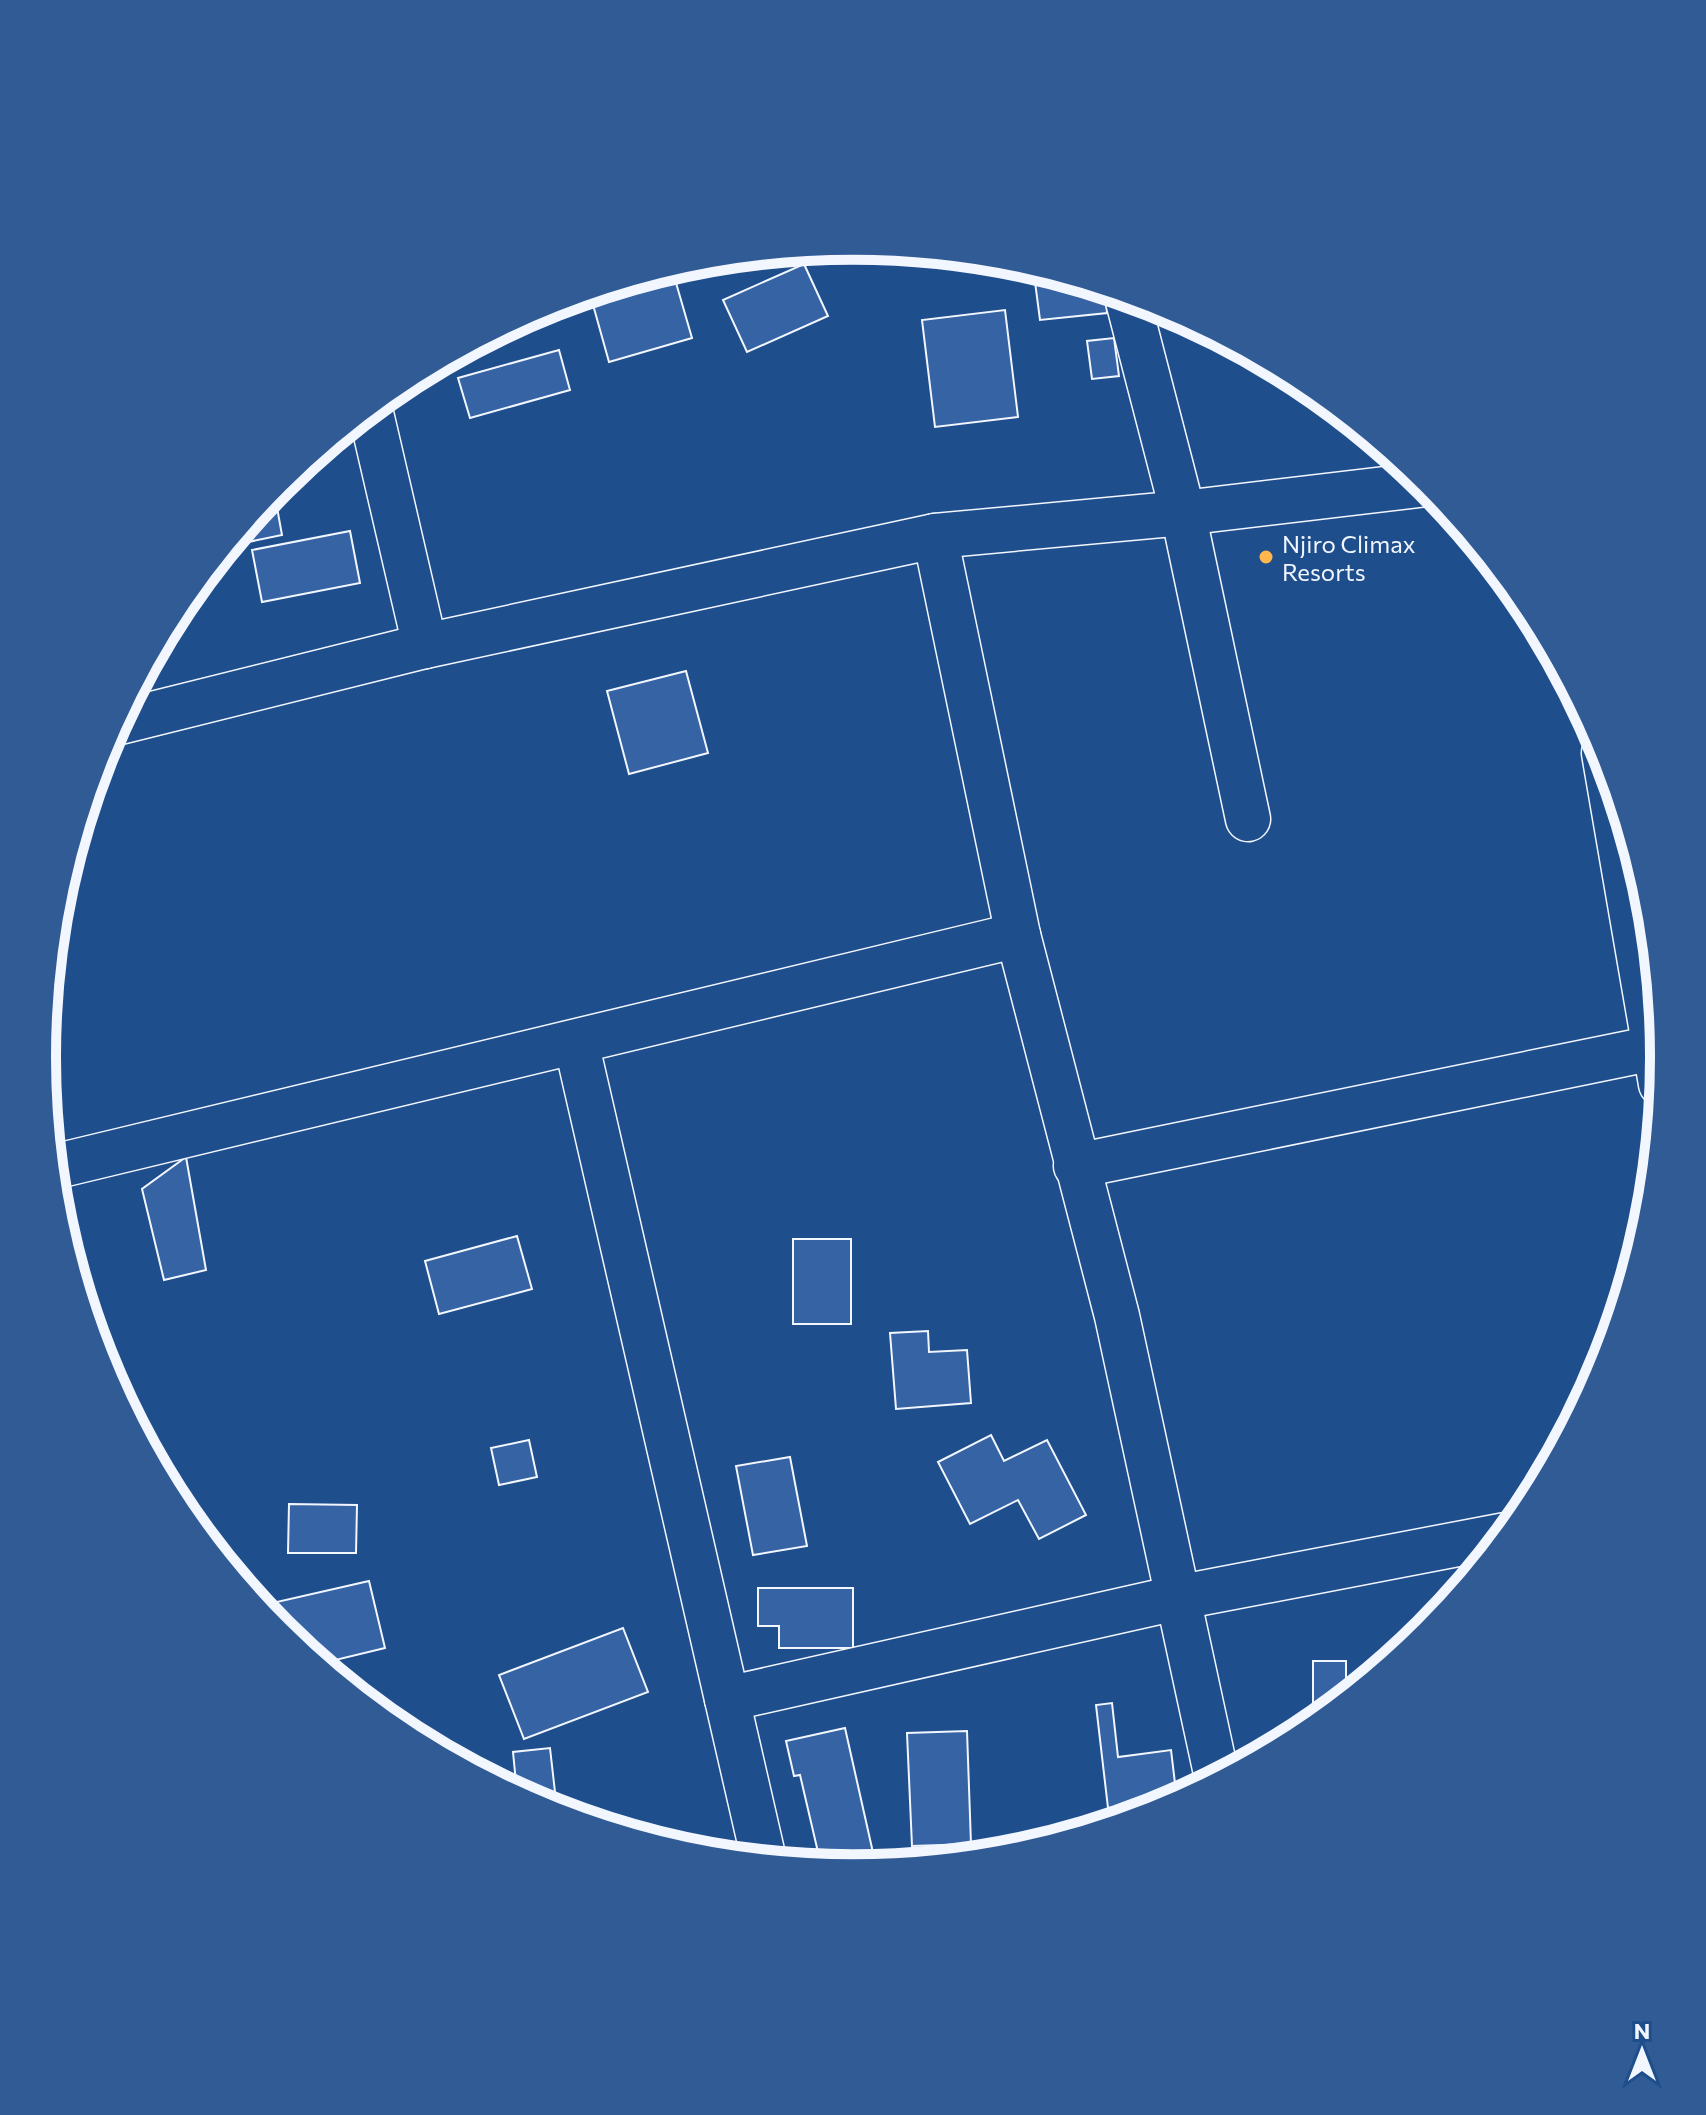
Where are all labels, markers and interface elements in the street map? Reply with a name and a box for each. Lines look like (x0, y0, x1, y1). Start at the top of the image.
place label: Njiro Climax Resorts (1282, 529, 1416, 586)
marker: Njiro Climax Resorts (1257, 548, 1275, 566)
north arrow (1602, 2011, 1682, 2091)
text: N (1634, 2017, 1650, 2044)

